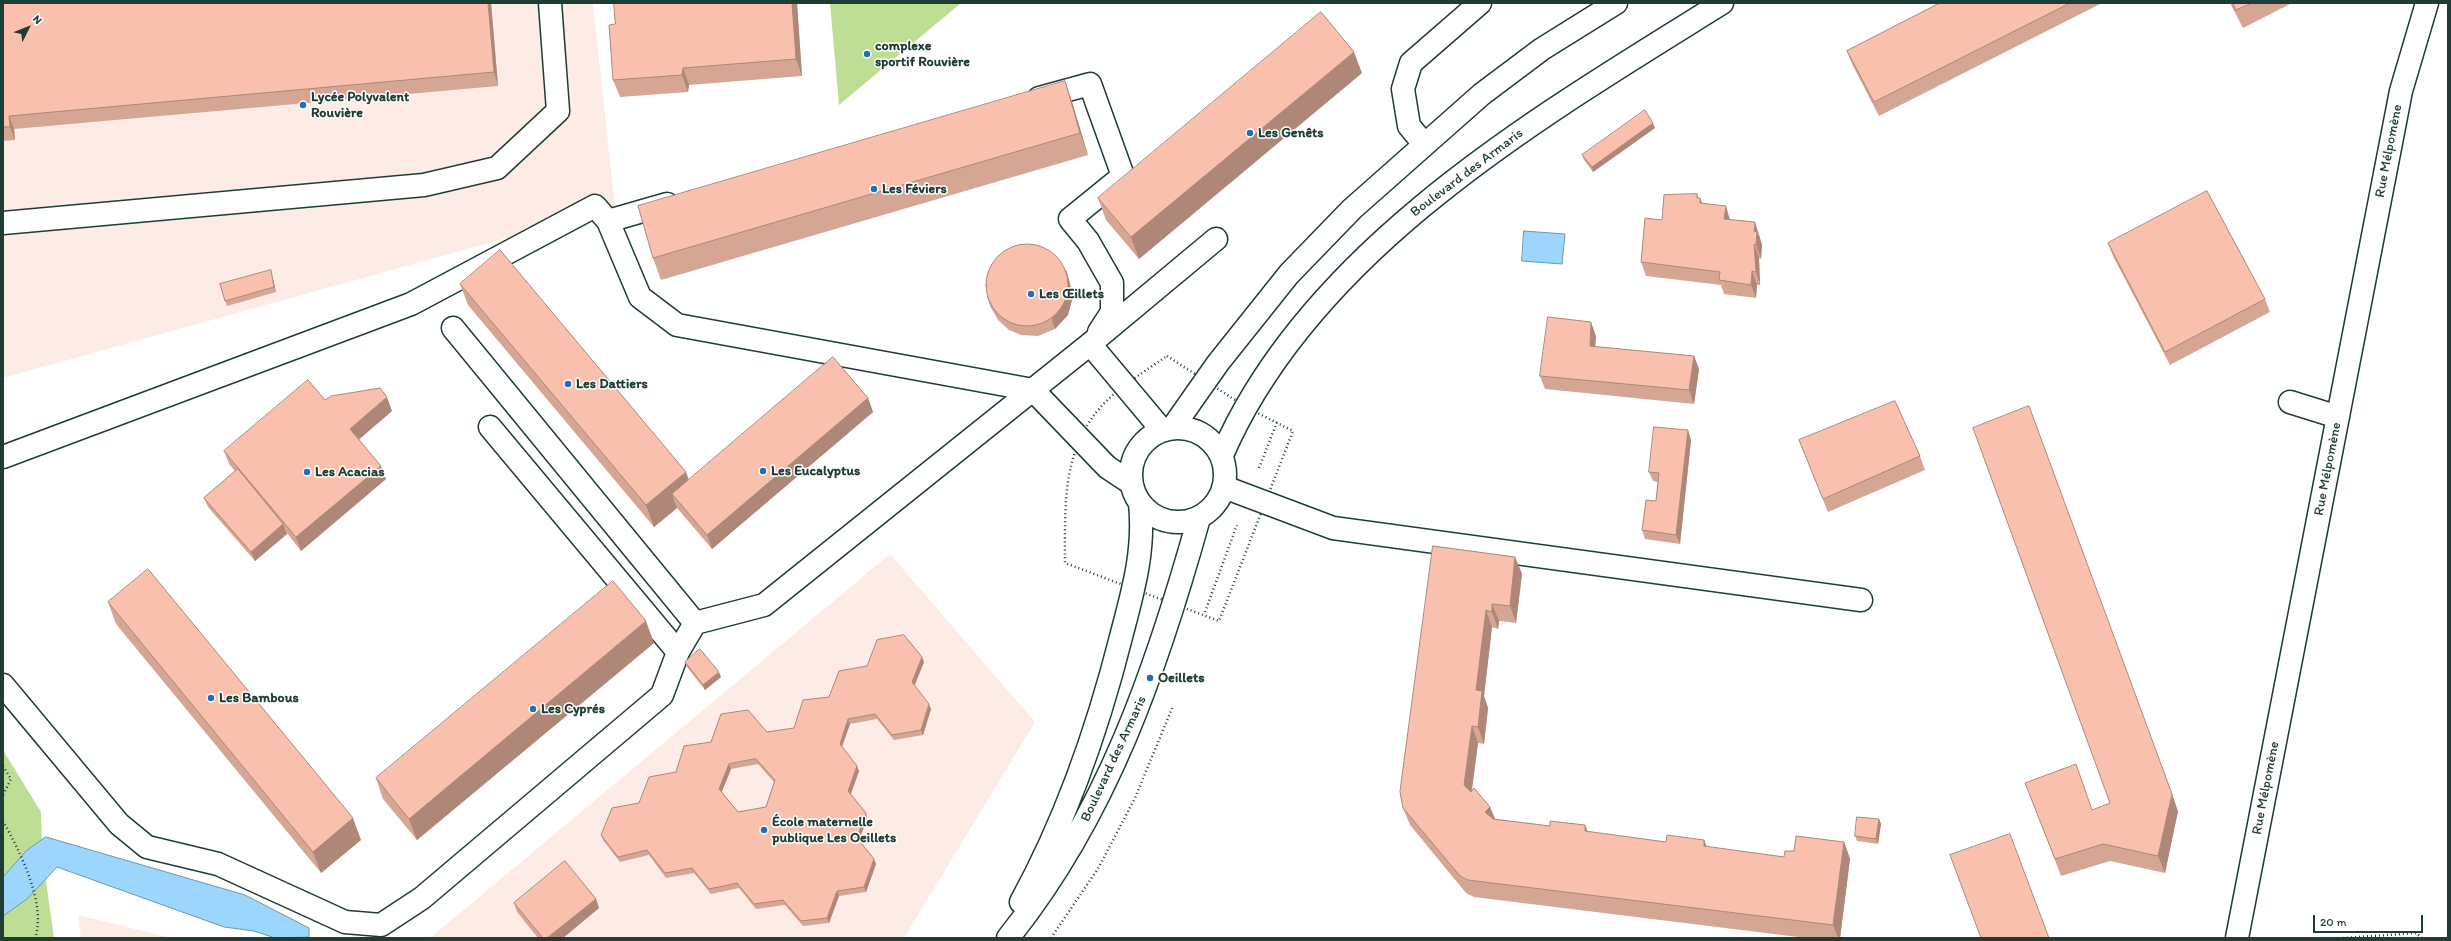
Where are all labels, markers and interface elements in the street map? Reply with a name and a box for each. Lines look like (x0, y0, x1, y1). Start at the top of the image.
north arrow (8, 8, 48, 48)
text: N (30, 13, 45, 27)
place label: complexe sportif Rouvière (875, 38, 970, 70)
marker: complexe sportif Rouvière (862, 49, 872, 59)
place label: Lycée Polyvalent Rouvière (311, 89, 409, 122)
marker: Lycée Polyvalent Rouvière (298, 100, 308, 110)
street label: Rue Mélpomène (2372, 103, 2406, 199)
place label: Les Genêts (1258, 125, 1324, 141)
street label: Boulevard des Armaris (1407, 125, 1527, 221)
marker: Les Genêts (1245, 128, 1255, 138)
place label: Les Féviers (882, 181, 947, 197)
marker: Les Féviers (869, 184, 879, 194)
place label: Les Œillets (1039, 286, 1104, 302)
marker: Les Œillets (1026, 289, 1036, 299)
place label: Les Dattiers (576, 376, 648, 392)
marker: Les Dattiers (563, 379, 573, 389)
street label: Rue Mélpomène (2311, 421, 2345, 517)
place label: Les Eucalyptus (771, 463, 860, 479)
place label: Les Acacias (315, 464, 384, 480)
marker: Les Eucalyptus (758, 466, 768, 476)
marker: Les Acacias (302, 467, 312, 477)
place label: Oeillets (1158, 670, 1204, 686)
marker: Oeillets (1145, 673, 1155, 683)
place label: Les Bambous (219, 690, 299, 706)
marker: Les Bambous (206, 693, 216, 703)
street label: Boulevard des Armaris (1077, 693, 1151, 825)
place label: Les Cyprés (541, 701, 605, 717)
marker: Les Cyprés (528, 704, 538, 714)
street label: Rue Mélpomène (2249, 740, 2283, 836)
place label: École maternelle publique Les Oeillets (772, 814, 896, 846)
marker: École maternelle publique Les Oeillets (759, 825, 769, 835)
scale bar (2315, 907, 2425, 933)
text: 20 m (2320, 915, 2347, 929)

